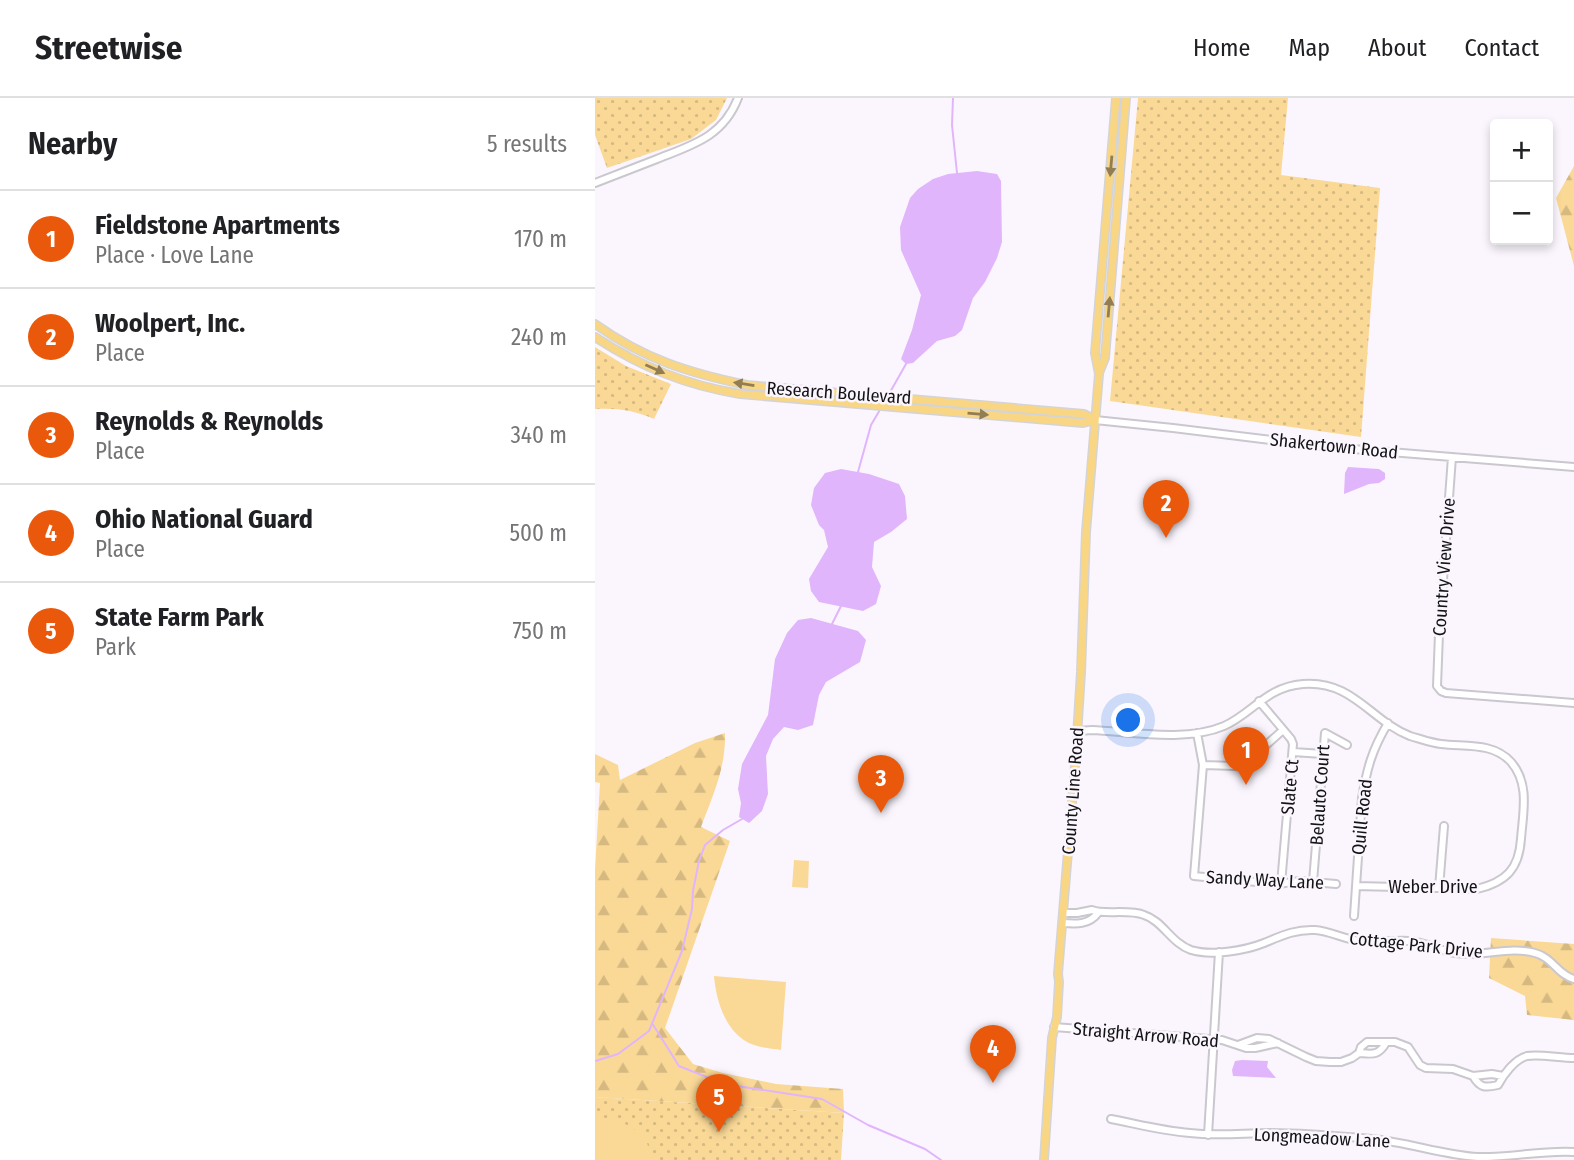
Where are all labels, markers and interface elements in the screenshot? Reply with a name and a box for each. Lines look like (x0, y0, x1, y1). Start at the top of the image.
text: Streetwise (35, 28, 182, 68)
text: Home (1193, 34, 1250, 62)
text: Map (1288, 34, 1330, 62)
text: About (1368, 34, 1426, 62)
text: Contact (1464, 34, 1539, 62)
map controls (1490, 119, 1553, 245)
button: + (1490, 119, 1553, 182)
text: Nearby (28, 126, 117, 162)
text: 5 results (487, 130, 567, 158)
one-way arrow (1105, 155, 1116, 177)
button: − (1490, 182, 1553, 245)
text: Fieldstone Apartments (95, 210, 340, 241)
text: 1 (46, 225, 56, 253)
text: 170 m (514, 225, 567, 253)
text: Place · Love Lane (95, 241, 254, 269)
one-way arrow (1104, 296, 1115, 318)
text: Woolpert, Inc. (95, 308, 245, 339)
text: 2 (46, 323, 56, 351)
text: 240 m (511, 323, 567, 351)
text: Place (95, 339, 145, 367)
one-way arrow (645, 364, 666, 375)
street label: Research Boulevard (766, 377, 912, 409)
one-way arrow (733, 378, 755, 389)
text: Reynolds & Reynolds (95, 406, 323, 437)
one-way arrow (967, 409, 989, 420)
text: 3 (46, 421, 56, 449)
text: 340 m (511, 421, 567, 449)
street label: Shakertown Road (1269, 428, 1399, 464)
text: Place (95, 437, 145, 465)
pin: 2 (1143, 480, 1189, 538)
street label: Country View Drive (1428, 497, 1460, 637)
text: Ohio National Guard (95, 504, 313, 535)
text: 4 (45, 519, 57, 547)
text: 500 m (509, 519, 567, 547)
text: Place (95, 535, 145, 563)
text: State Farm Park (95, 602, 264, 633)
text: 5 (45, 617, 57, 645)
text: 750 m (512, 617, 567, 645)
text: Park (95, 633, 136, 661)
your location (1111, 703, 1145, 737)
street label: County Line Road (1058, 727, 1088, 855)
pin: 1 (1223, 727, 1269, 785)
street label: Belauto Court (1306, 744, 1334, 846)
pin: 3 (858, 755, 904, 813)
street label: Slate Ct (1277, 758, 1303, 816)
street label: Quill Road (1347, 778, 1377, 856)
street label: Sandy Way Lane (1206, 866, 1325, 894)
street label: Weber Drive (1388, 876, 1478, 898)
street label: Cottage Park Drive (1348, 927, 1484, 963)
street label: Straight Arrow Road (1072, 1018, 1220, 1052)
pin: 4 (970, 1025, 1016, 1083)
pin: 5 (696, 1074, 742, 1132)
street label: Longmeadow Lane (1253, 1123, 1391, 1153)

